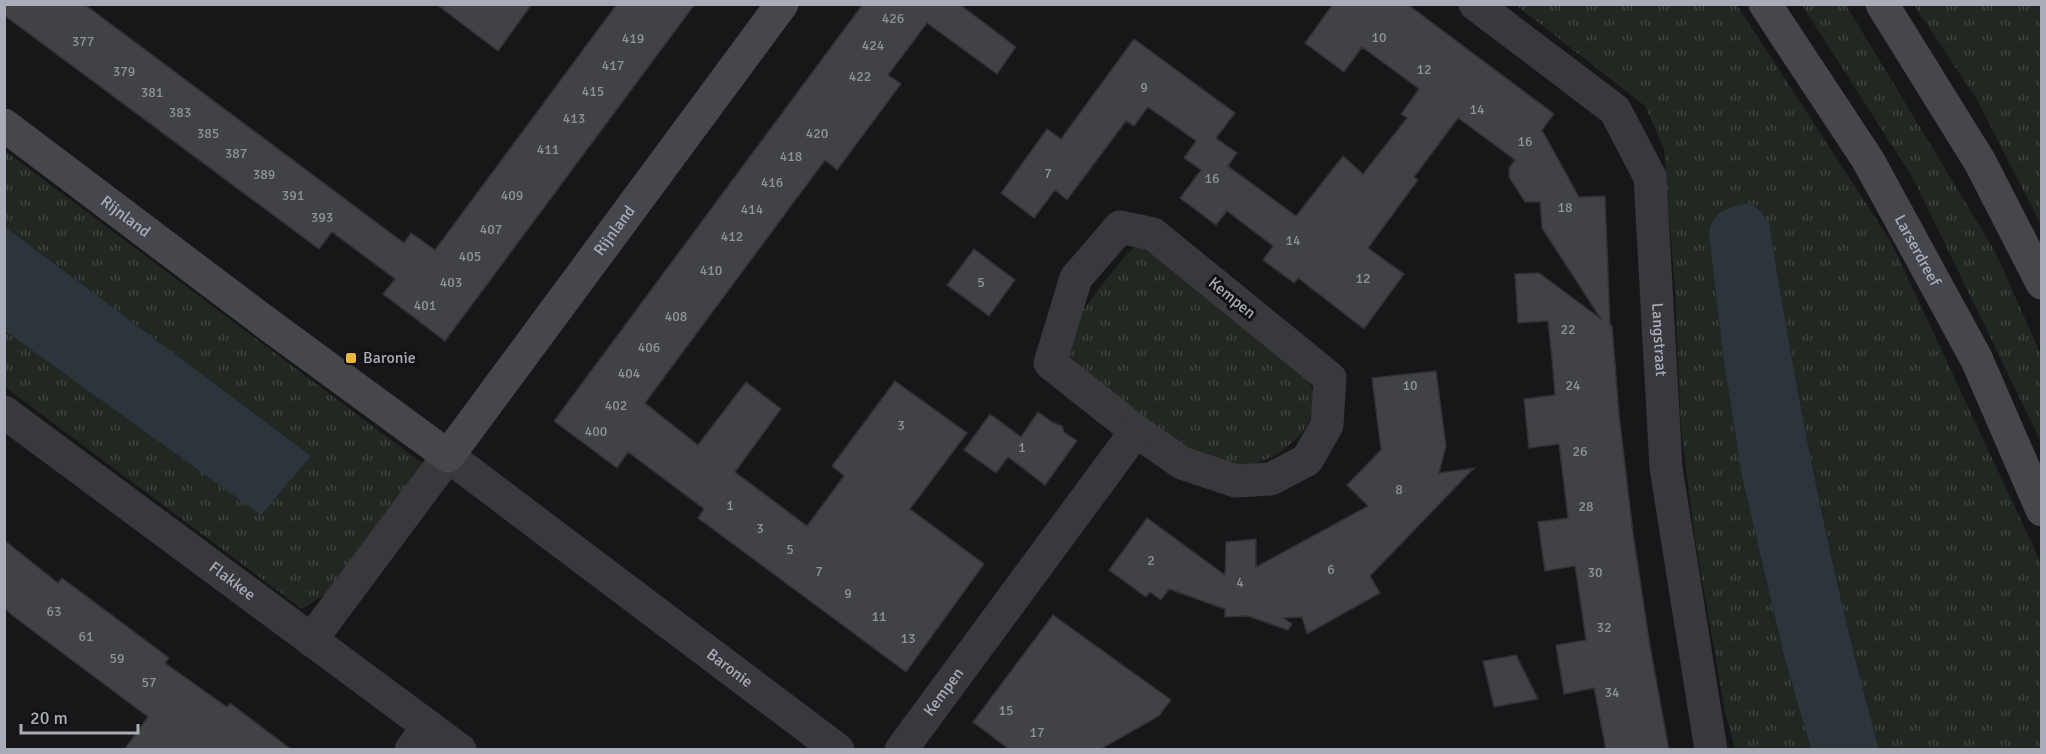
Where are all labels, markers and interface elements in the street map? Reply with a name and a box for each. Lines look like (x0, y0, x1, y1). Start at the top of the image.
house number: 426 (882, 10, 904, 27)
house number: 10 (1371, 29, 1387, 46)
house number: 419 (622, 30, 644, 47)
house number: 377 (72, 33, 94, 50)
house number: 424 (862, 37, 885, 54)
house number: 417 (602, 57, 624, 74)
house number: 12 (1416, 61, 1432, 78)
house number: 379 (113, 63, 135, 80)
house number: 422 (849, 68, 871, 85)
house number: 9 (1140, 79, 1148, 96)
house number: 415 (582, 83, 604, 100)
house number: 381 (141, 84, 163, 101)
house number: 14 (1469, 101, 1485, 118)
house number: 383 (169, 104, 191, 121)
house number: 413 (563, 110, 585, 127)
house number: 385 (197, 125, 219, 142)
house number: 420 (806, 125, 828, 142)
house number: 16 (1517, 133, 1533, 150)
house number: 411 (537, 141, 559, 158)
house number: 387 (225, 145, 247, 162)
house number: 418 (780, 148, 802, 165)
house number: 7 (1044, 165, 1052, 182)
house number: 389 (253, 166, 275, 183)
house number: 16 (1204, 170, 1220, 187)
house number: 416 (761, 174, 783, 191)
house number: 391 (282, 187, 304, 204)
house number: 409 (501, 187, 523, 204)
street label: Rijnland (96, 191, 154, 242)
house number: 18 (1557, 199, 1573, 216)
house number: 414 (741, 201, 764, 218)
street label: Rijnland (589, 202, 640, 260)
house number: 393 (311, 209, 333, 226)
street label: Larserdreef (1890, 211, 1945, 290)
house number: 407 (480, 221, 502, 238)
house number: 412 (721, 228, 743, 245)
house number: 14 (1285, 232, 1301, 249)
house number: 405 (459, 248, 481, 265)
house number: 410 (700, 262, 722, 279)
house number: 12 (1355, 270, 1371, 287)
street label: Kempen (1204, 273, 1260, 323)
house number: 403 (440, 274, 462, 291)
house number: 5 (977, 274, 985, 291)
house number: 401 (414, 297, 436, 314)
street label: Langstraat (1647, 302, 1671, 377)
house number: 408 (665, 308, 687, 325)
house number: 22 (1560, 321, 1576, 338)
house number: 406 (638, 339, 660, 356)
place label: Baronie (363, 348, 416, 368)
marker: Baronie (344, 351, 358, 365)
house number: 404 (618, 365, 641, 382)
house number: 10 (1402, 377, 1418, 394)
house number: 24 (1565, 377, 1581, 394)
house number: 402 (605, 397, 627, 414)
house number: 3 (897, 417, 905, 434)
house number: 400 (585, 423, 607, 440)
house number: 1 (1018, 439, 1026, 456)
house number: 26 (1572, 443, 1588, 460)
house number: 8 (1395, 481, 1403, 498)
house number: 1 (726, 497, 734, 514)
house number: 28 (1578, 498, 1594, 515)
house number: 3 (756, 520, 764, 537)
house number: 5 (786, 541, 794, 558)
house number: 2 (1147, 552, 1155, 569)
street label: Flakkee (205, 557, 259, 605)
house number: 6 (1327, 561, 1335, 578)
house number: 7 (815, 563, 823, 580)
house number: 30 (1587, 564, 1603, 581)
house number: 4 (1236, 574, 1244, 591)
house number: 9 (844, 585, 852, 602)
house number: 63 (46, 603, 62, 620)
house number: 11 (871, 608, 887, 625)
house number: 32 (1596, 619, 1612, 636)
house number: 61 (78, 628, 94, 645)
house number: 13 (900, 630, 916, 647)
street label: Baronie (702, 644, 757, 692)
house number: 59 (109, 650, 125, 667)
street label: Kempen (919, 664, 968, 720)
house number: 57 (141, 674, 157, 691)
house number: 34 (1604, 684, 1620, 701)
scale bar (21, 697, 138, 735)
house number: 15 (998, 702, 1014, 719)
text: 20 m (30, 707, 68, 729)
house number: 17 (1029, 724, 1045, 741)

